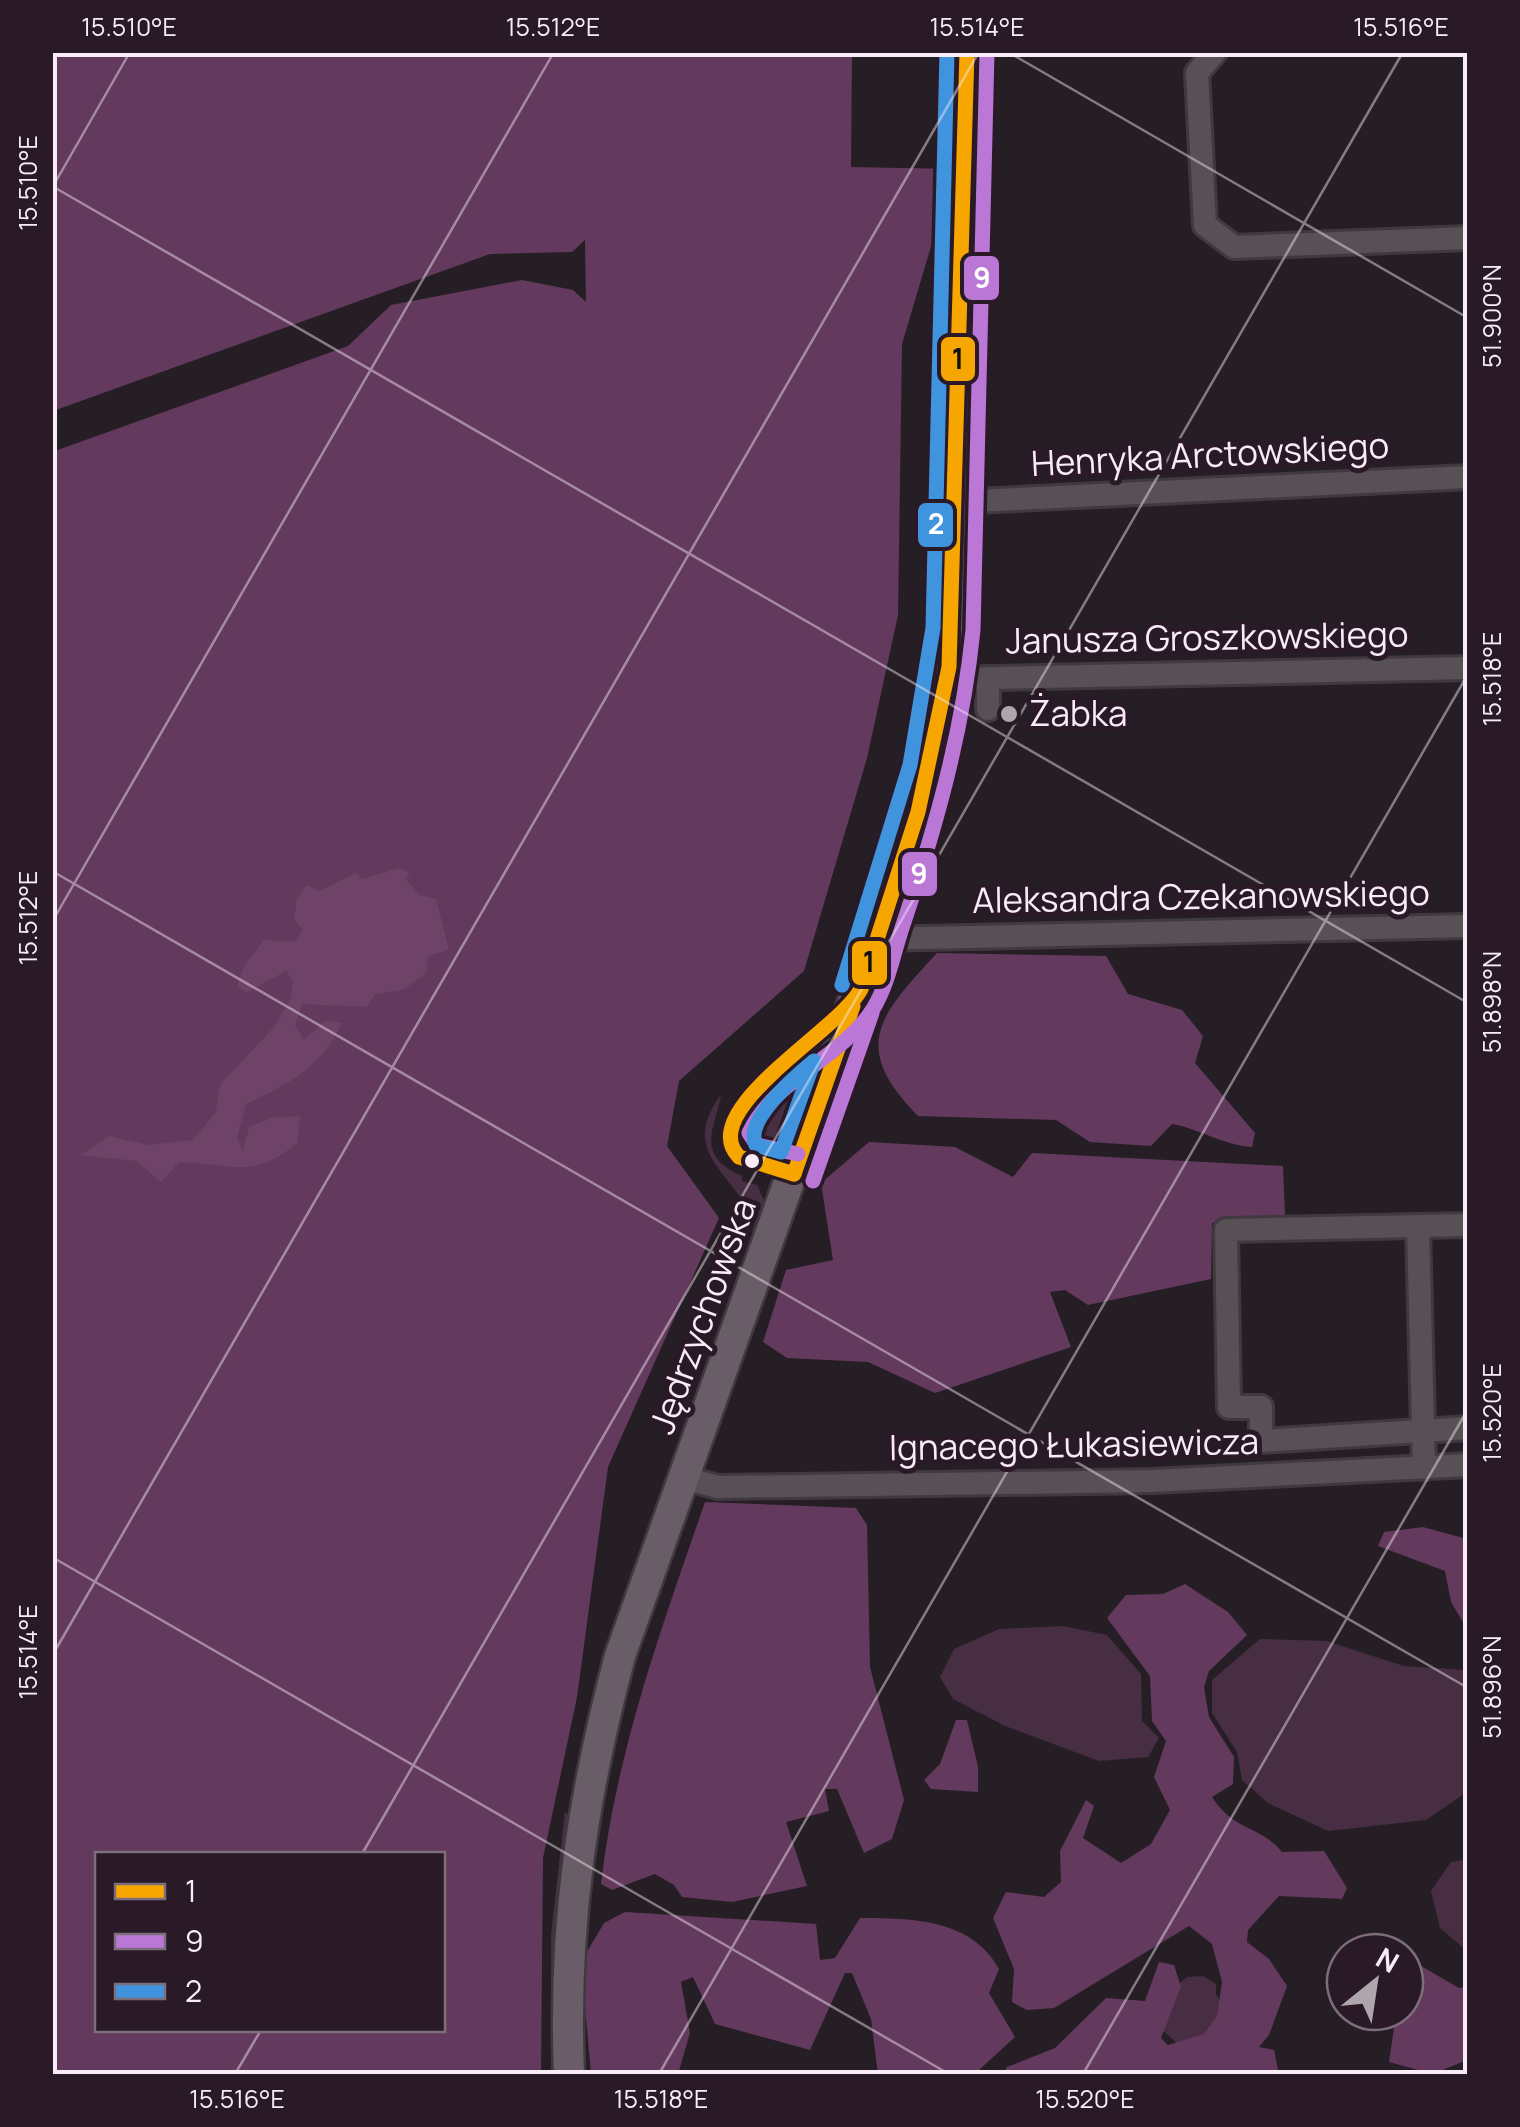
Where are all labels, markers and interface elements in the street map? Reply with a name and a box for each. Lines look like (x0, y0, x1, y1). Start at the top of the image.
text: 15.510°E (81, 9, 177, 44)
text: 15.512°E (506, 9, 600, 44)
text: 15.514°E (930, 9, 1024, 44)
text: 15.516°E (1353, 9, 1449, 44)
text: 15.510°E (10, 135, 45, 231)
line badge: 9 (962, 254, 1001, 302)
text: 9 (973, 258, 991, 296)
text: 51.900°N (1474, 264, 1509, 368)
line badge: 1 (939, 335, 977, 383)
text: 1 (952, 339, 964, 377)
street label: Henryka Arctowskiego (1030, 421, 1390, 487)
line badge: 2 (916, 501, 955, 549)
text: 2 (928, 504, 944, 542)
street label: Janusza Groszkowskiego (1005, 609, 1409, 665)
text: 15.518°E (1474, 632, 1509, 726)
place label: Żabka (1029, 689, 1127, 737)
marker: Żabka (998, 703, 1020, 725)
line badge: 9 (900, 850, 939, 898)
text: 9 (910, 854, 928, 892)
street label: Aleksandra Czekanowskiego (972, 868, 1430, 924)
text: 15.512°E (10, 871, 45, 965)
line badge: 1 (850, 939, 889, 987)
text: 1 (863, 942, 875, 980)
text: 51.898°N (1474, 951, 1509, 1053)
unlabelled marker (742, 1151, 762, 1171)
street label: Jędrzychowska (637, 1191, 767, 1440)
text: 15.520°E (1474, 1363, 1509, 1463)
street label: Ignacego Łukasiewicza (888, 1417, 1259, 1471)
text: 15.514°E (10, 1605, 45, 1699)
text: 51.896°N (1474, 1635, 1509, 1739)
legend (95, 1852, 445, 2032)
text: 1 (185, 1870, 197, 1911)
text: 9 (185, 1920, 204, 1961)
north arrow (1325, 1932, 1425, 2032)
text: N (1370, 1938, 1406, 1981)
text: 2 (185, 1970, 202, 2011)
text: 15.516°E (189, 2081, 285, 2116)
text: 15.518°E (614, 2081, 708, 2116)
text: 15.520°E (1035, 2081, 1135, 2116)

